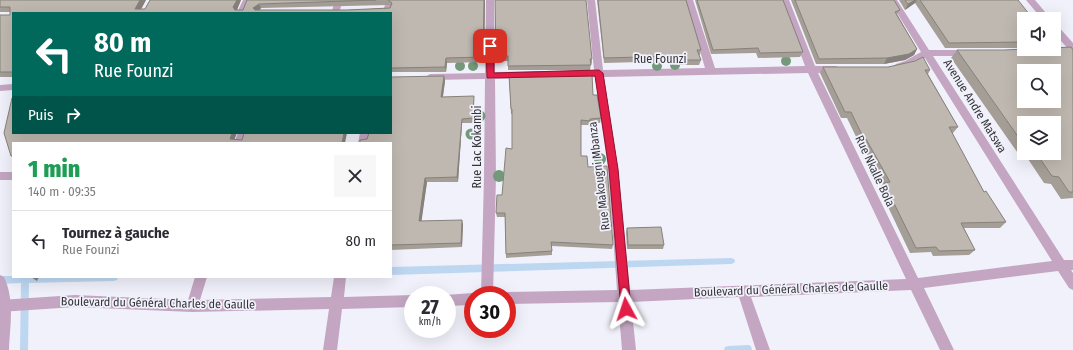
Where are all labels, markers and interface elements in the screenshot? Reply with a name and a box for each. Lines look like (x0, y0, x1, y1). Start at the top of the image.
map controls (1017, 12, 1061, 160)
button: sound (1017, 12, 1061, 56)
text: 80 m (94, 26, 151, 59)
icon: left (28, 28, 80, 80)
pin (473, 29, 507, 63)
icon: arrive (479, 35, 501, 57)
street label: Rue Founzi (633, 52, 687, 66)
street label: Avenue Andre Matswa (941, 57, 1009, 155)
text: Rue Founzi (94, 60, 174, 82)
button: search (1017, 64, 1061, 108)
icon: right (62, 104, 84, 126)
street label: Rue Lac Kokambi (470, 105, 484, 189)
text: Puis (28, 106, 54, 124)
button: layers (1017, 116, 1061, 160)
street label: Rue Makougni Mbanza (585, 121, 613, 231)
street label: Rue Nkalle Bola (852, 133, 898, 209)
text: 1 min (28, 155, 80, 183)
button: close (334, 155, 376, 197)
text: 140 m · 09:35 (28, 184, 96, 199)
text: Tournez à gauche (62, 224, 169, 242)
icon: left (28, 230, 50, 252)
text: 80 m (346, 232, 376, 250)
text: Rue Founzi (62, 242, 120, 257)
street label: Boulevard du Général Charles de Gaulle (694, 279, 888, 299)
speed limit sign: 30 (464, 286, 516, 338)
position arrow (605, 288, 647, 330)
street label: Boulevard du Général Charles de Gaulle (61, 294, 255, 312)
text: 27 (421, 295, 439, 319)
text: km/h (419, 316, 441, 328)

